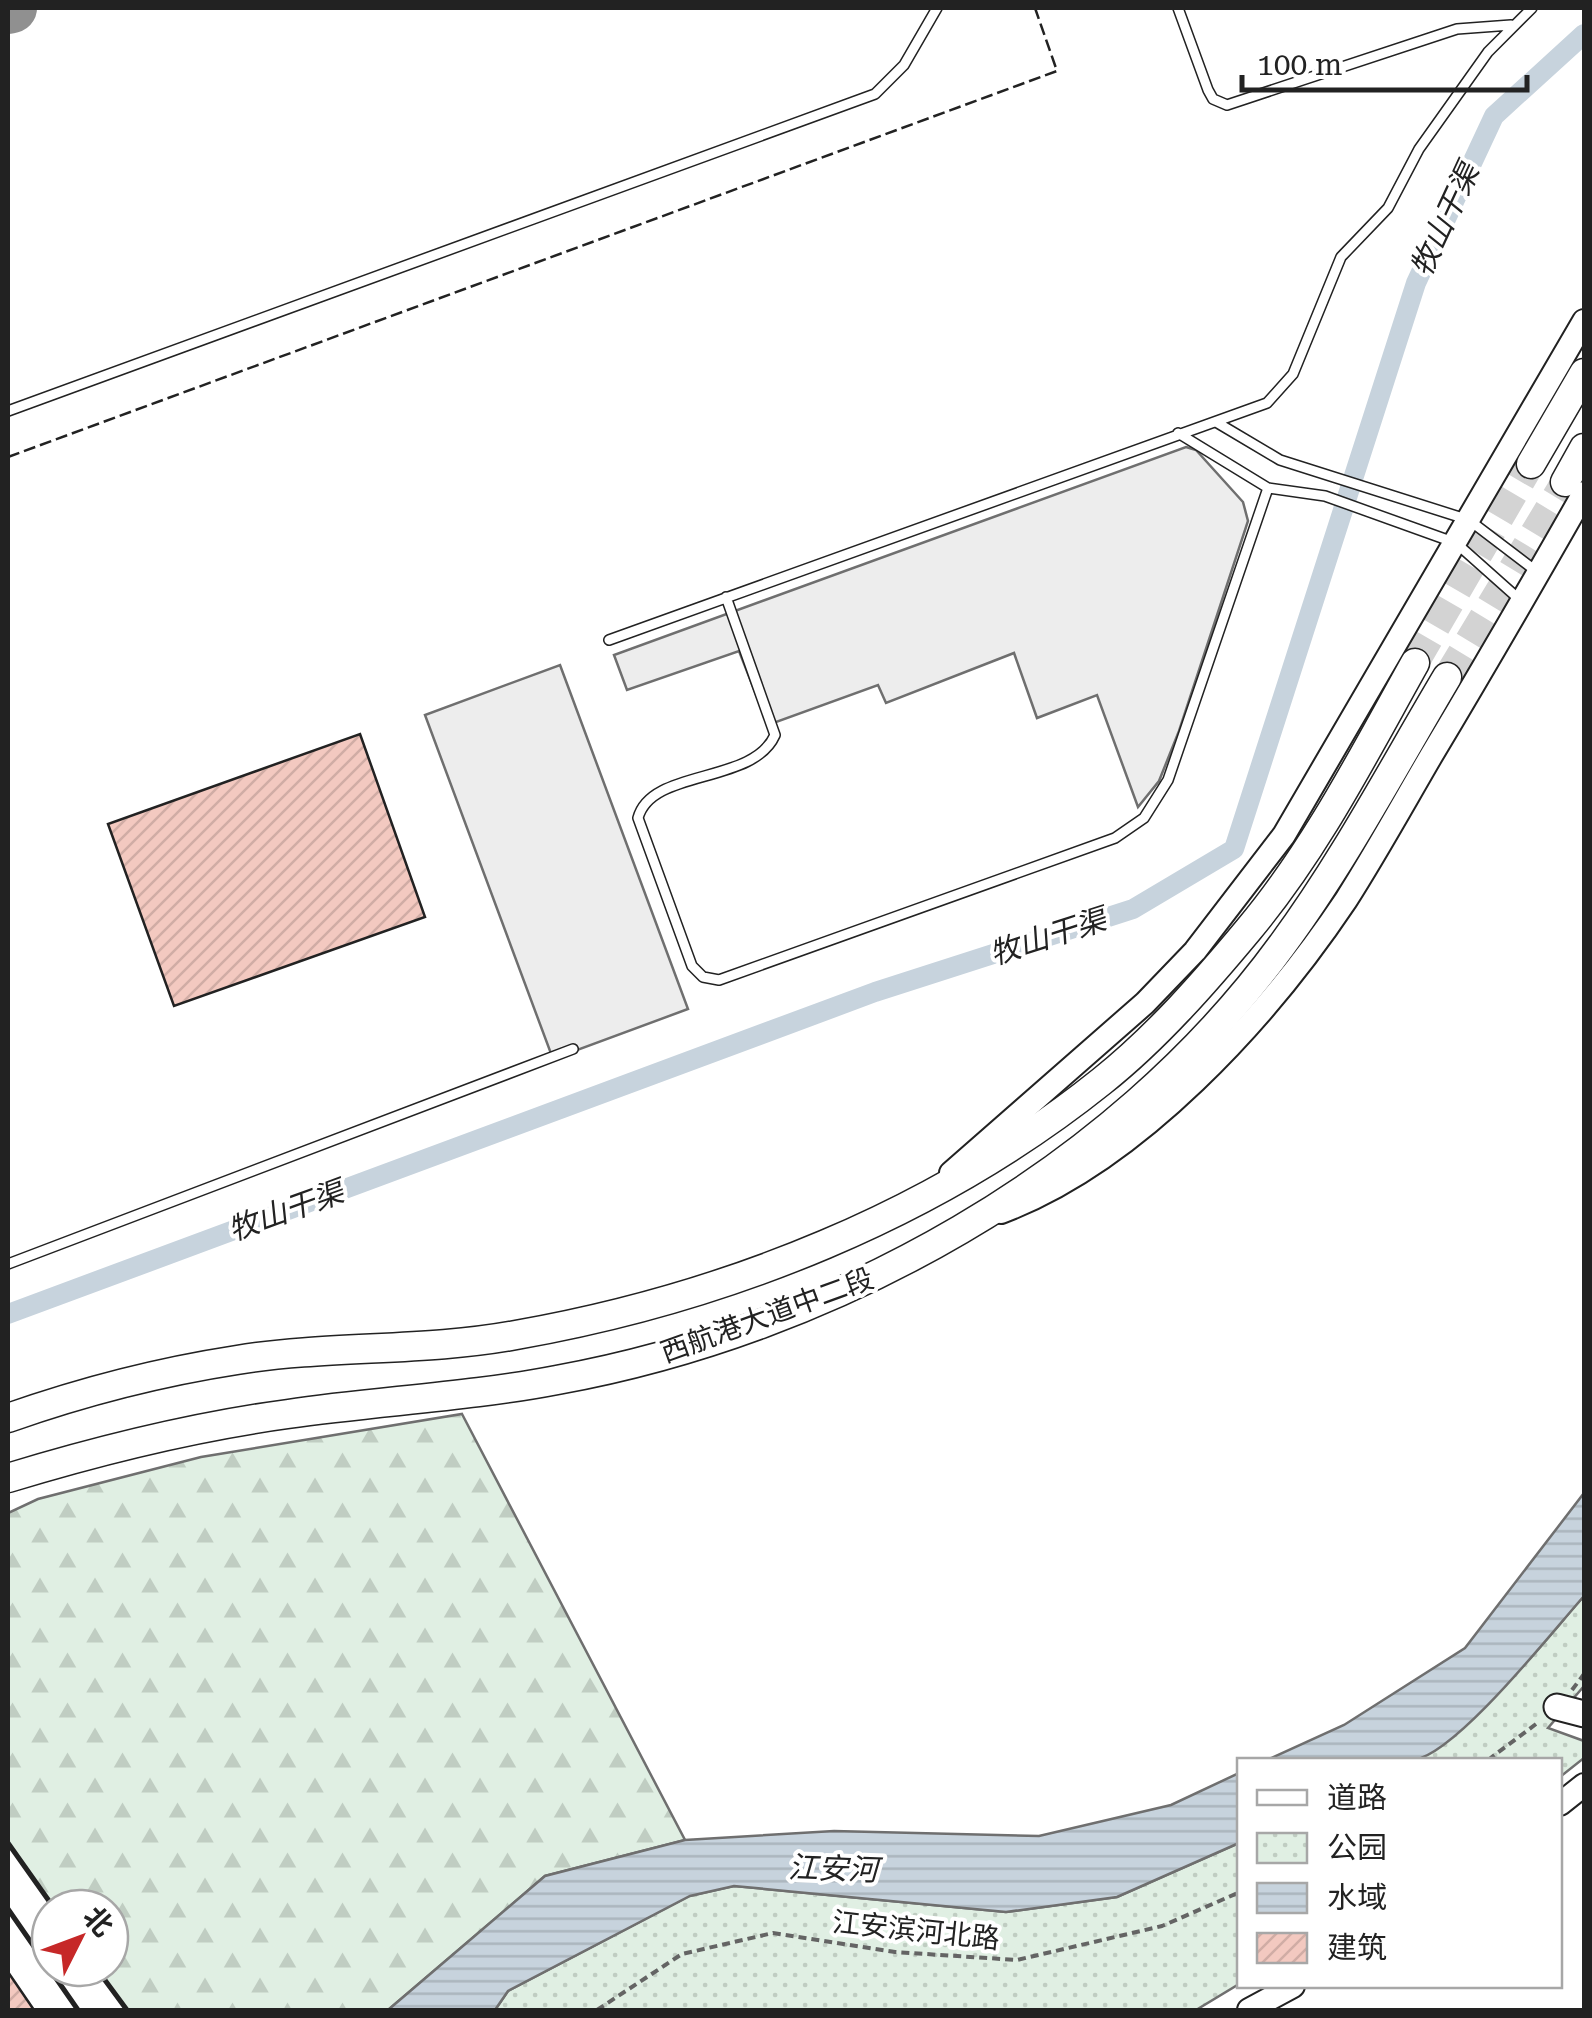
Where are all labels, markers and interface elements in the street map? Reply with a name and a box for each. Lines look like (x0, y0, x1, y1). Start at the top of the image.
scale bar (1242, 30, 1527, 92)
text: 100 m (1257, 47, 1342, 82)
water label: 牧山干渠 (1403, 154, 1487, 282)
water label: 牧山干渠 (985, 900, 1114, 972)
water label: 牧山干渠 (223, 1172, 352, 1247)
street label: 西航港大道中二段 (656, 1262, 878, 1369)
legend (1237, 1758, 1562, 1988)
text: 道路 (1327, 1780, 1387, 1815)
text: 公园 (1327, 1830, 1387, 1865)
water label: 江安河 (787, 1849, 884, 1888)
text: 水域 (1327, 1880, 1387, 1915)
north arrow (30, 1888, 130, 1988)
text: 北 (77, 1900, 120, 1943)
street label: 江安滨河北路 (831, 1905, 1001, 1956)
text: 建筑 (1327, 1930, 1387, 1965)

